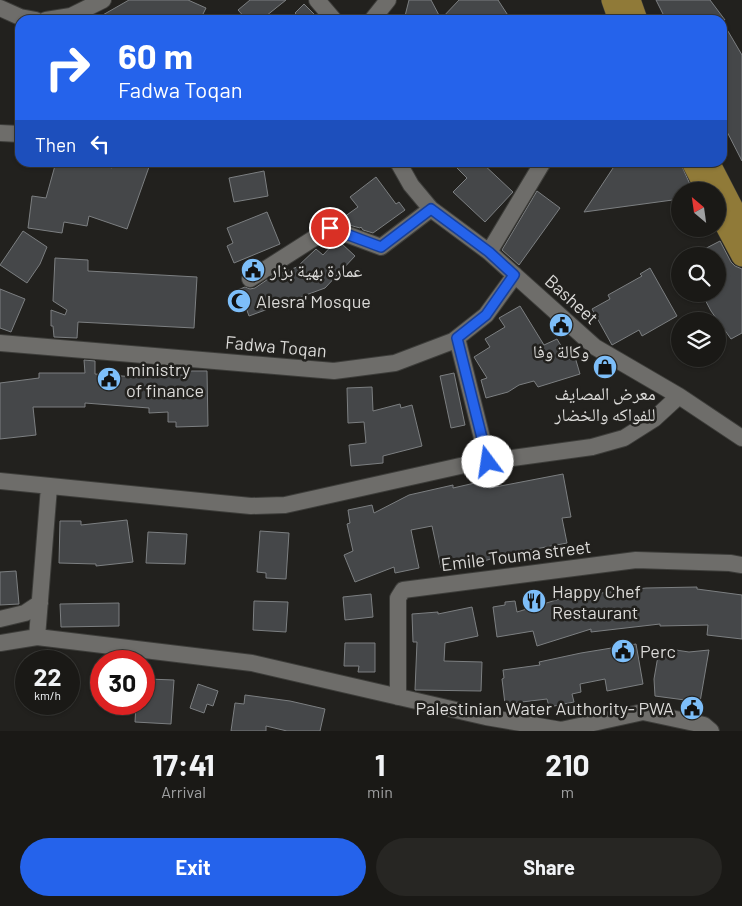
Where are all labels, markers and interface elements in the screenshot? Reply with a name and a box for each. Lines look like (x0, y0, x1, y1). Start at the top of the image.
text: 60 m (118, 34, 193, 76)
icon: right (35, 35, 100, 100)
text: Fadwa Toqan (118, 76, 243, 102)
icon: left (86, 130, 114, 158)
text: Then (35, 133, 76, 156)
north arrow (671, 182, 726, 238)
map controls (671, 182, 726, 367)
pin (309, 207, 351, 249)
icon: arrive (316, 214, 344, 242)
button: search (671, 247, 726, 302)
public building icon: عمارة بهية بزار (240, 257, 266, 283)
place label: عمارة بهية بزار (269, 259, 362, 282)
street label: Basheet (541, 269, 603, 329)
mosque icon: Alesra' Mosque (226, 288, 252, 314)
place label: Alesra' Mosque (256, 290, 371, 312)
public building icon: وكالة وفا (548, 312, 574, 338)
button: layers (671, 312, 726, 367)
street label: Fadwa Toqan (224, 331, 328, 361)
place label: وكالة وفا (533, 340, 589, 362)
shop icon: معرض المصايف للفواكه والخضار (592, 354, 618, 380)
place label: ministry of finance (126, 358, 204, 401)
public building icon: ministry of finance (96, 366, 122, 392)
place label: معرض المصايف للفواكه والخضار (553, 382, 656, 425)
position arrow (461, 435, 513, 487)
street label: Emile Touma street (440, 535, 592, 575)
place label: Happy Chef Restaurant (552, 580, 641, 623)
restaurant icon: Happy Chef Restaurant (521, 588, 547, 614)
public building icon: Perc (610, 638, 636, 664)
place label: Perc (640, 640, 676, 662)
speed limit sign: 30 (90, 650, 155, 715)
text: 22 (33, 661, 62, 691)
text: km/h (34, 688, 61, 702)
public building icon: Palestinian Water Authority- PWA (679, 695, 705, 721)
place label: Palestinian Water Authority- PWA (416, 697, 674, 719)
text: 17:41 (152, 746, 215, 782)
text: 1 (375, 746, 385, 782)
text: 210 (545, 746, 590, 782)
text: Arrival (161, 782, 206, 801)
text: min (367, 782, 393, 801)
text: m (561, 782, 574, 801)
button: Exit (20, 838, 366, 896)
button: Share (376, 838, 722, 896)

